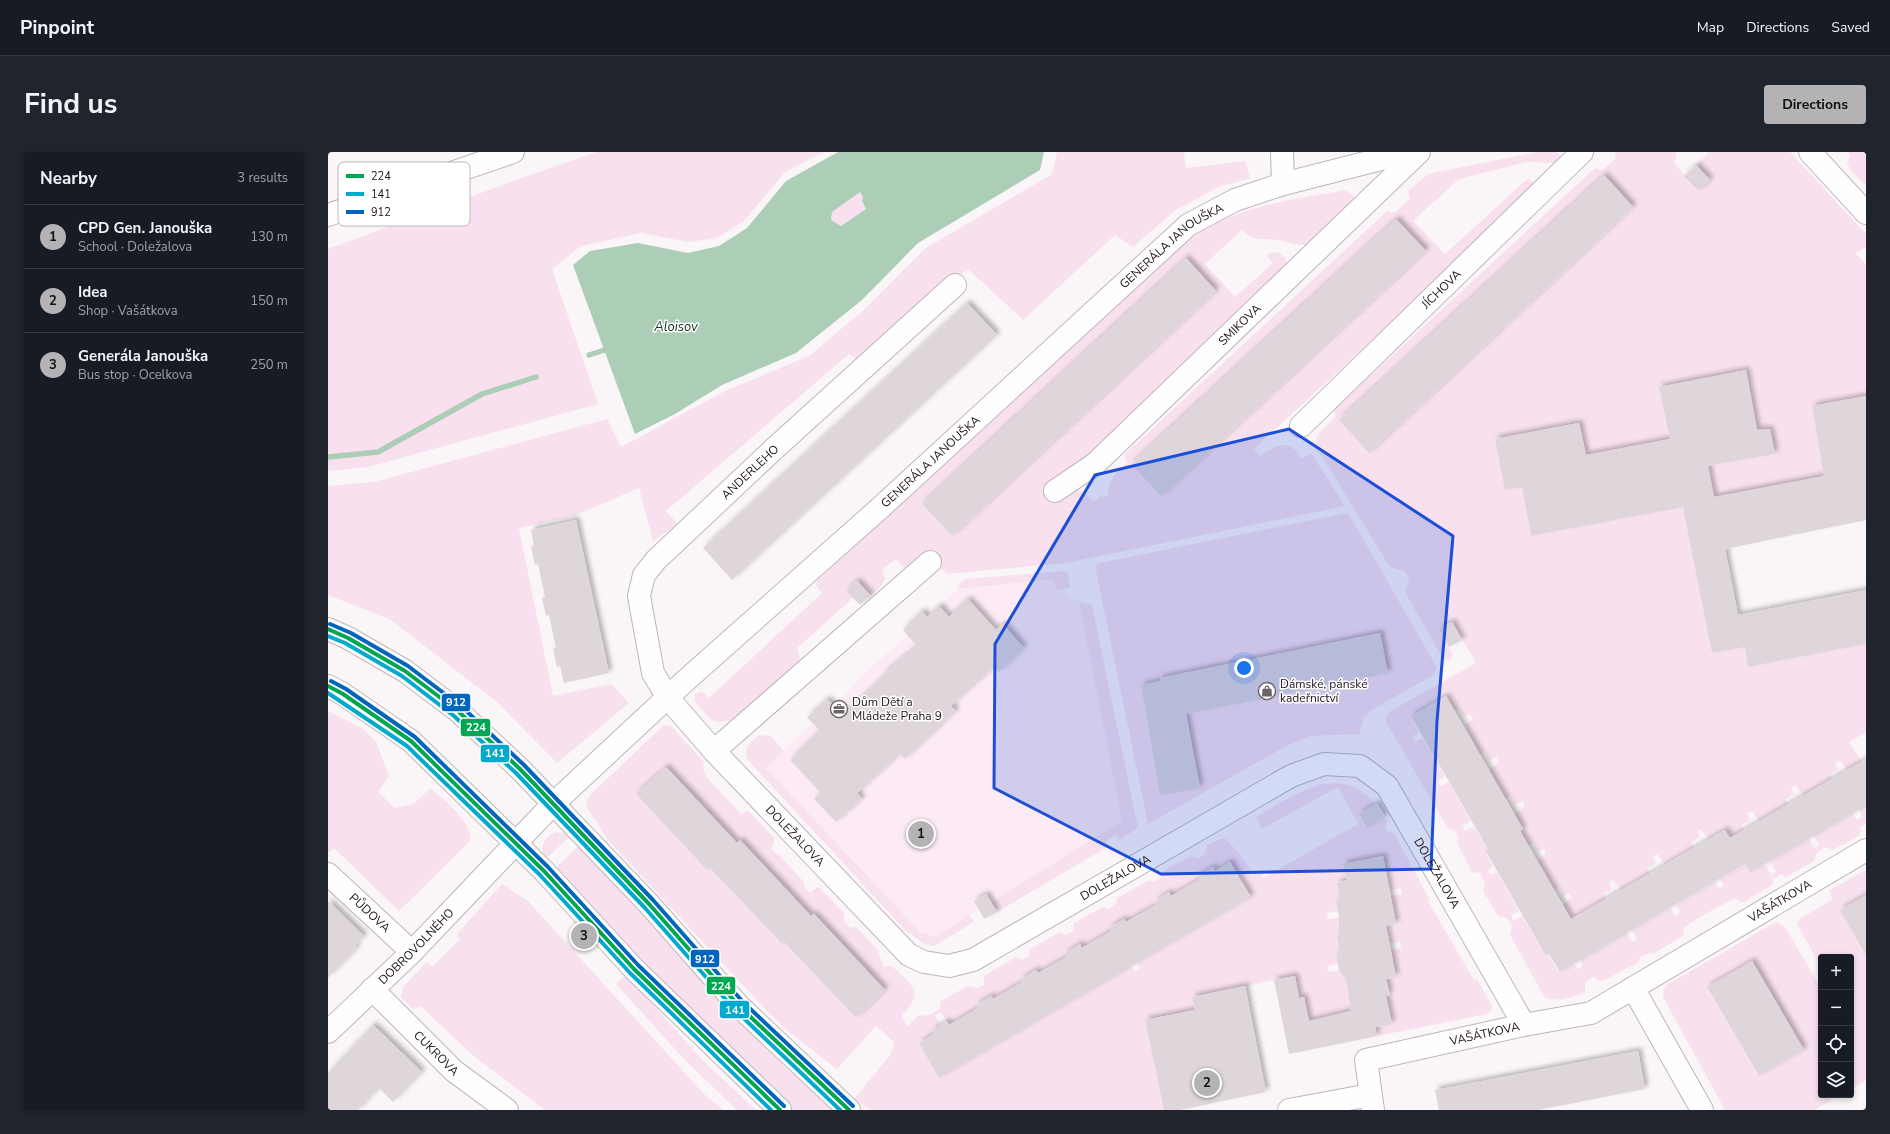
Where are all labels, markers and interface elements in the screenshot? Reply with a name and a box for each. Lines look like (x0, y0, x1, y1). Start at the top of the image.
text: Pinpoint (20, 15, 94, 41)
text: Map (1697, 18, 1724, 37)
text: Directions (1746, 18, 1809, 37)
text: Saved (1831, 18, 1870, 37)
text: Find us (24, 85, 118, 123)
button: Directions (1764, 85, 1866, 124)
legend (338, 162, 470, 226)
text: Nearby (40, 167, 97, 190)
text: 3 results (237, 169, 288, 187)
text: 224 (371, 169, 391, 184)
text: 141 (371, 187, 391, 202)
street label: GENERÁLA JANOUŠKA (1116, 200, 1226, 292)
text: 912 (371, 205, 391, 220)
text: CPD Gen. Janouška (78, 218, 212, 238)
text: 1 (49, 228, 57, 246)
text: 130 m (250, 228, 288, 246)
text: School · Doležalova (78, 238, 192, 256)
street label: JÍCHOVA (1417, 266, 1465, 313)
text: Idea (78, 282, 108, 302)
text: 2 (49, 292, 57, 310)
text: 150 m (250, 292, 288, 310)
street label: SMIKOVA (1215, 300, 1265, 349)
text: Shop · Vašátkova (78, 302, 178, 320)
water label: Aloisov (653, 318, 699, 336)
text: Generála Janouška (78, 346, 208, 366)
text: 3 (49, 356, 57, 374)
text: 250 m (250, 356, 288, 374)
text: Bus stop · Ocelkova (78, 366, 192, 384)
street label: GENERÁLA JANOUŠKA (877, 412, 984, 511)
street label: ANDERLEHO (718, 441, 782, 503)
your location (1234, 658, 1254, 678)
place label: Dámské, pánské kadeřnictví (1280, 676, 1368, 706)
shop icon: Dámské, pánské kadeřnictví (1257, 681, 1277, 701)
line badge: 912 (441, 693, 471, 712)
place label: Dům Dětí a Mládeže Praha 9 (852, 694, 942, 724)
text: 912 (446, 695, 466, 710)
office icon: Dům Dětí a Mládeže Praha 9 (829, 699, 849, 719)
line badge: 224 (460, 718, 491, 737)
text: 224 (466, 720, 486, 735)
line badge: 141 (480, 744, 510, 763)
text: 141 (485, 746, 505, 761)
street label: DOLEŽALOVA (762, 802, 828, 870)
pin: 1 (908, 819, 934, 849)
street label: DOLEŽALOVA (1410, 835, 1464, 911)
street label: DOLEŽALOVA (1077, 851, 1154, 904)
street label: VAŠÁTKOVA (1744, 876, 1815, 927)
street label: PŮDOVA (346, 890, 394, 936)
street label: DOBROVOLNÉHO (375, 905, 458, 988)
pin: 3 (571, 921, 597, 951)
line badge: 912 (690, 949, 720, 968)
text: 912 (695, 952, 715, 967)
map controls (1818, 954, 1854, 1098)
button: + (1818, 954, 1854, 990)
line badge: 224 (706, 976, 736, 995)
text: 224 (711, 979, 731, 994)
button: − (1818, 990, 1854, 1026)
line badge: 141 (719, 1000, 750, 1019)
text: 141 (725, 1003, 745, 1018)
street label: VAŠÁTKOVA (1447, 1018, 1521, 1049)
button: locate (1818, 1026, 1854, 1062)
street label: CUKROVA (410, 1027, 463, 1080)
button: layers (1818, 1062, 1854, 1098)
pin: 2 (1194, 1068, 1220, 1098)

